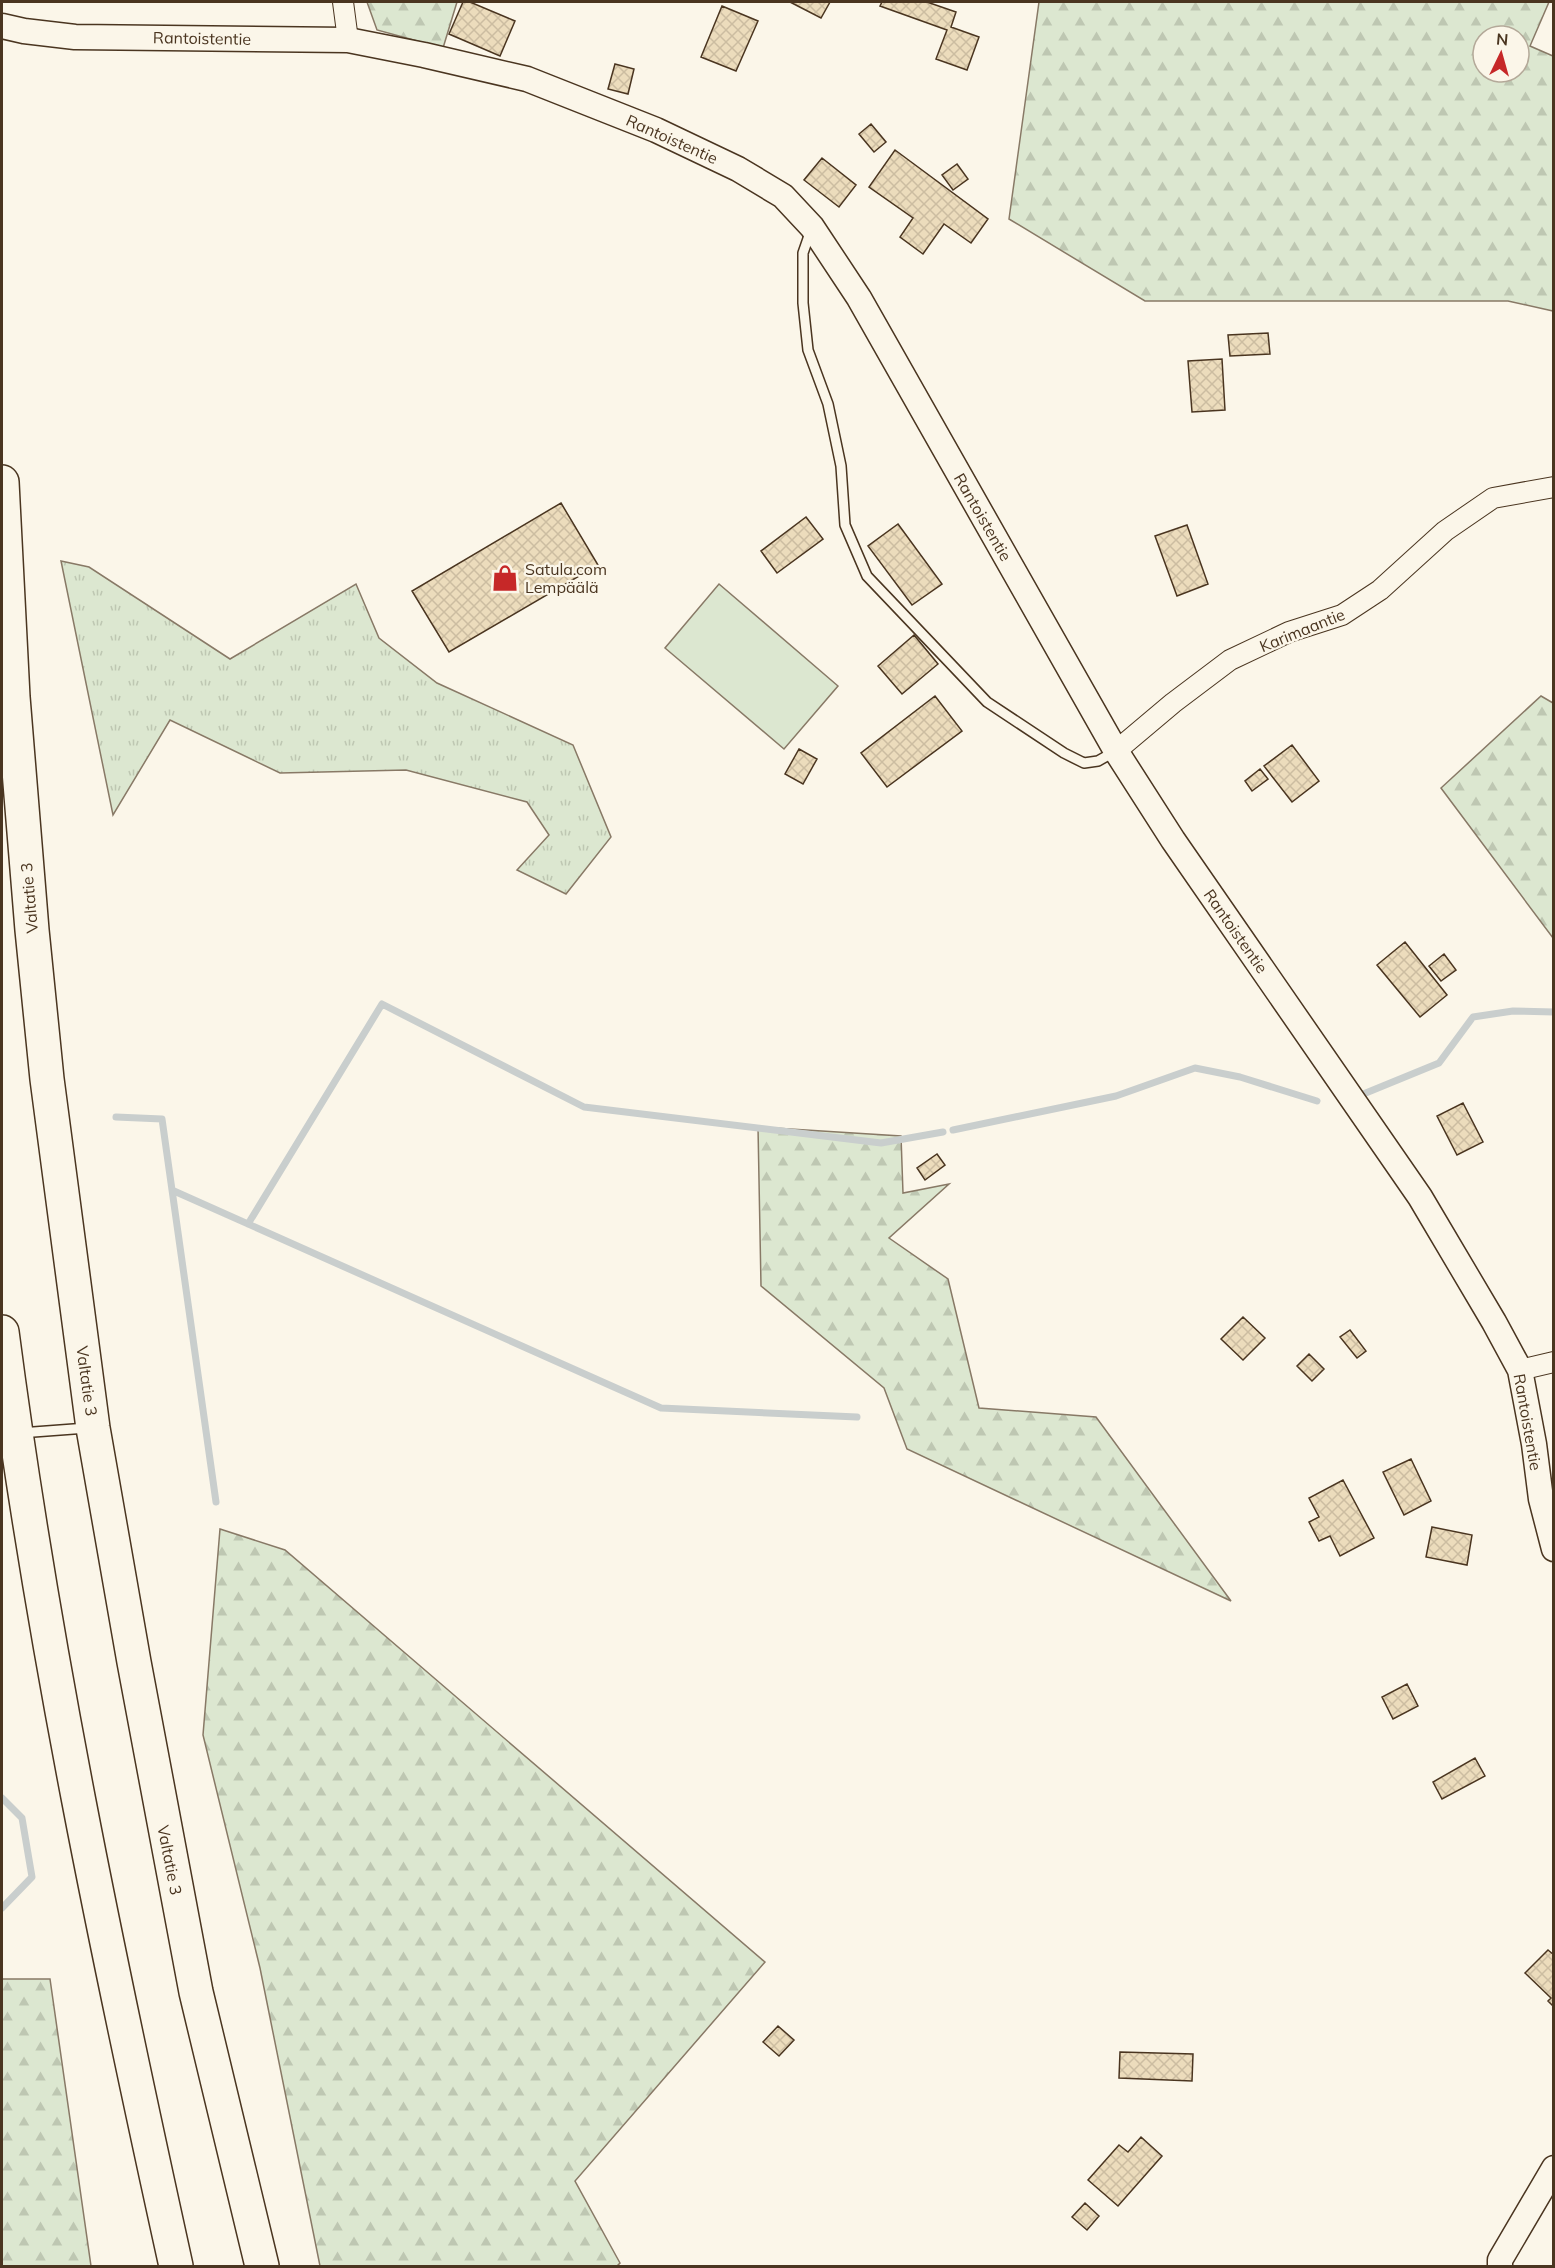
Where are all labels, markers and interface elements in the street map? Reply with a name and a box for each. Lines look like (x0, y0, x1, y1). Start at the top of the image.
north arrow (1471, 24, 1531, 84)
street label: Rantoistentie (153, 27, 251, 49)
text: N (1495, 29, 1509, 50)
street label: Rantoistentie (623, 110, 721, 168)
street label: Rantoistentie (950, 470, 1016, 564)
place label: Satula.com Lempäälä (525, 559, 607, 597)
shop icon: Satula.com Lempäälä (490, 563, 520, 593)
street label: Karimaantie (1256, 604, 1348, 656)
street label: Valtatie 3 (16, 862, 42, 934)
street label: Rantoistentie (1200, 885, 1272, 977)
street label: Valtatie 3 (72, 1345, 102, 1417)
street label: Rantoistentie (1510, 1372, 1546, 1472)
street label: Valtatie 3 (153, 1823, 187, 1897)

